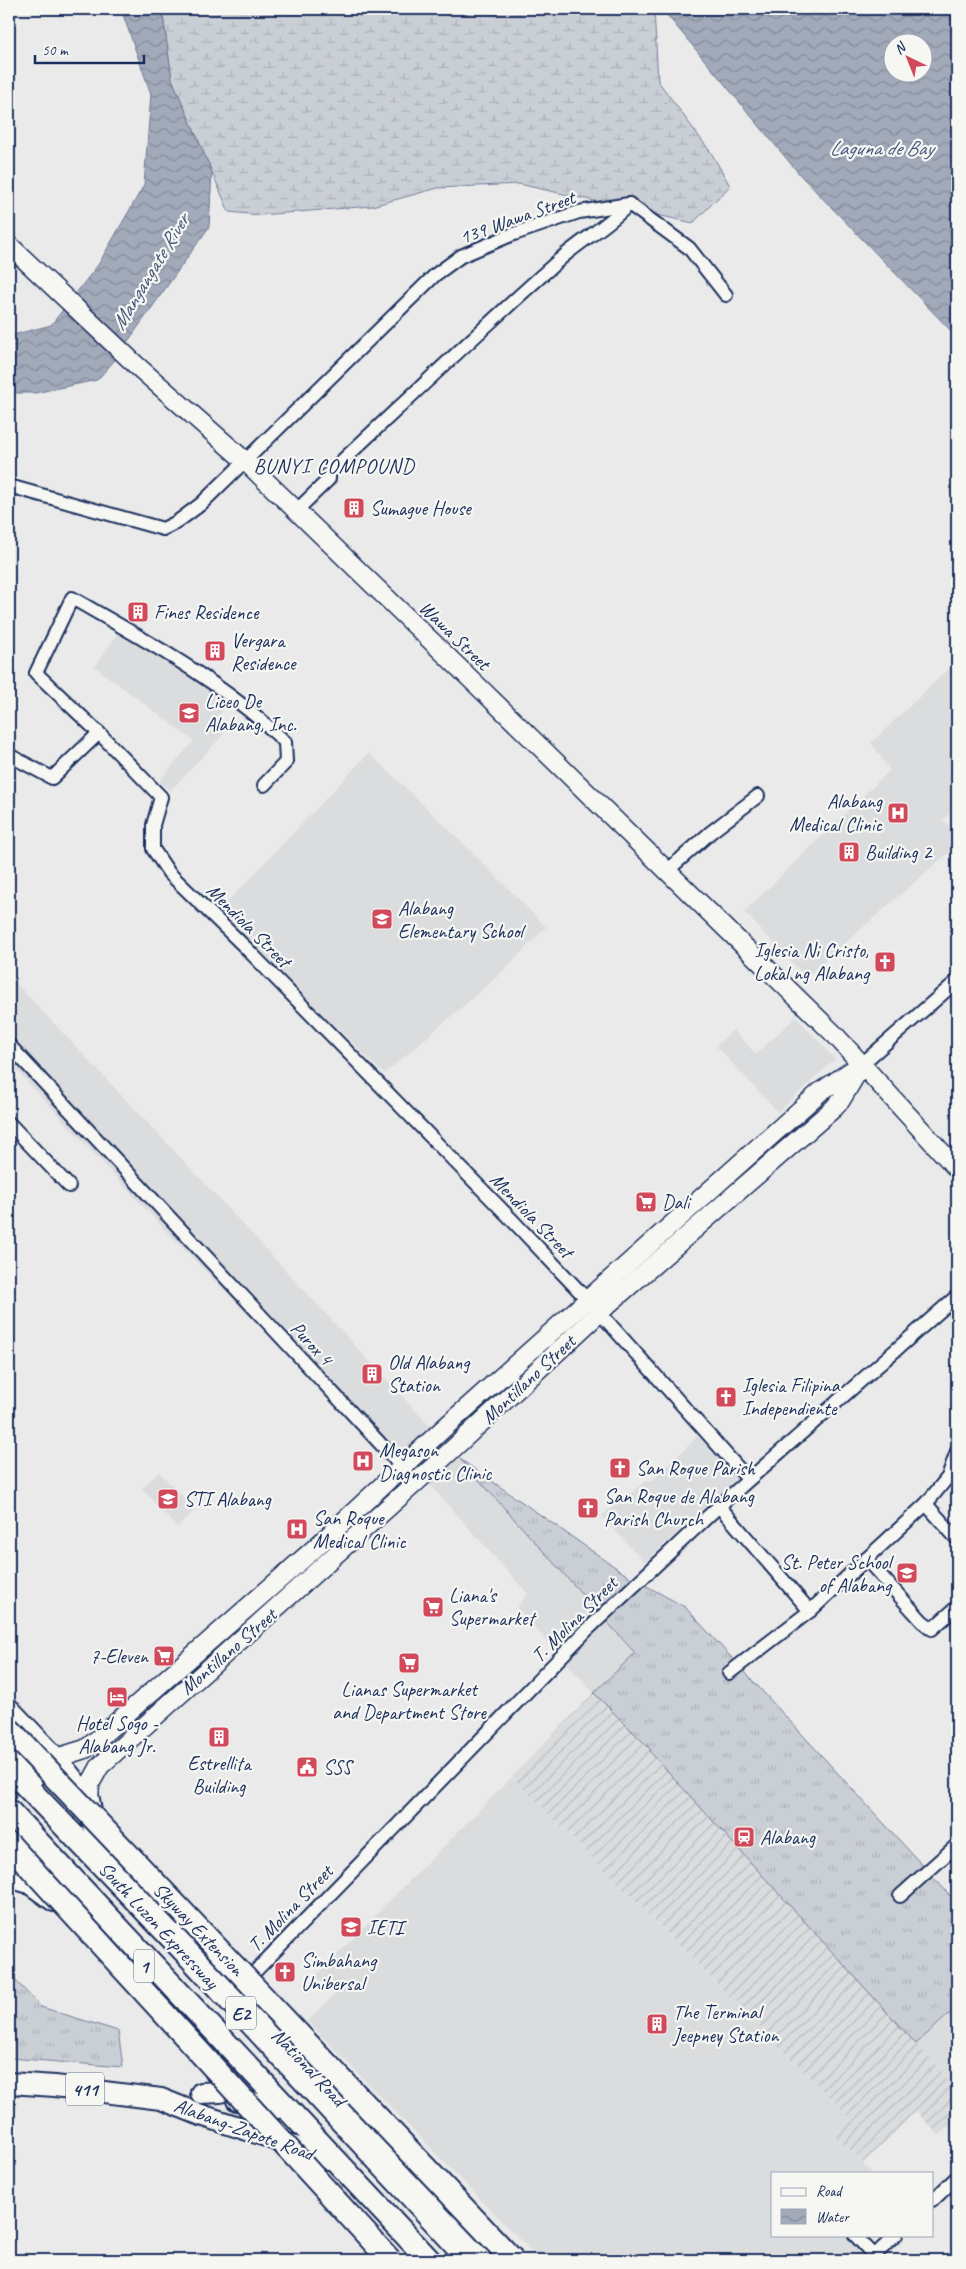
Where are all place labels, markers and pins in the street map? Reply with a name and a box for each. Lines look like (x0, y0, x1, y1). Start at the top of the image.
building icon: Sumague House (342, 496, 366, 520)
place label: Sumague House (370, 496, 472, 521)
building icon: Fines Residence (126, 600, 150, 624)
place label: Fines Residence (154, 600, 260, 625)
place label: Vergara Residence (231, 628, 297, 676)
building icon: Vergara Residence (203, 639, 227, 663)
place label: Liceo De Alabang, Inc. (205, 689, 297, 737)
school or university icon: Liceo De Alabang, Inc. (177, 701, 201, 725)
place label: Alabang Medical Clinic (789, 789, 883, 837)
hospital icon: Alabang Medical Clinic (886, 801, 910, 825)
building icon: Building 2 (837, 840, 861, 864)
place label: Building 2 (865, 840, 933, 865)
place label: Alabang Elementary School (398, 896, 526, 944)
school or university icon: Alabang Elementary School (370, 907, 394, 931)
place label: Iglesia Ni Cristo, Lokal ng Alabang (754, 938, 871, 986)
church icon: Iglesia Ni Cristo, Lokal ng Alabang (873, 950, 897, 974)
supermarket icon: Dali (634, 1190, 658, 1214)
place label: Dali (662, 1190, 692, 1215)
place label: Old Alabang Station (388, 1350, 471, 1398)
building icon: Old Alabang Station (360, 1362, 384, 1386)
place label: Iglesia Filipina Independiente (742, 1373, 841, 1421)
church icon: Iglesia Filipina Independiente (714, 1385, 738, 1409)
place label: Megason Diagnostic Clinic (379, 1438, 492, 1486)
hospital icon: Megason Diagnostic Clinic (351, 1449, 375, 1473)
church icon: San Roque Parish (608, 1456, 632, 1480)
place label: San Roque Parish (636, 1456, 756, 1481)
place label: San Roque de Alabang Parish Church (604, 1484, 755, 1532)
school or university icon: STI Alabang (156, 1487, 180, 1511)
place label: STI Alabang (184, 1487, 272, 1512)
church icon: San Roque de Alabang Parish Church (576, 1496, 600, 1520)
place label: San Roque Medical Clinic (313, 1506, 406, 1554)
hospital icon: San Roque Medical Clinic (285, 1517, 309, 1541)
place label: St. Peter School of Alabang (781, 1550, 895, 1598)
school or university icon: St. Peter School of Alabang (895, 1561, 919, 1585)
place label: Liana's Supermarket (449, 1583, 537, 1631)
supermarket icon: Liana's Supermarket (421, 1595, 445, 1619)
place label: 7-Eleven (90, 1644, 149, 1669)
supermarket icon: 7-Eleven (152, 1644, 176, 1668)
supermarket icon: Lianas Supermarket and Department Store (397, 1651, 421, 1675)
place label: Lianas Supermarket and Department Store (332, 1677, 487, 1725)
hotel icon: Hotel Sogo - Alabang Jr. (105, 1685, 129, 1709)
place label: Hotel Sogo - Alabang Jr. (76, 1711, 159, 1759)
building icon: Estrellita Building (207, 1725, 231, 1749)
place label: Estrellita Building (187, 1751, 252, 1799)
public building icon: SSS (295, 1755, 319, 1779)
place label: SSS (323, 1755, 355, 1780)
station icon: Alabang (732, 1825, 756, 1849)
place label: Alabang (760, 1825, 816, 1850)
school or university icon: IETI (339, 1915, 363, 1939)
place label: IETI (367, 1915, 407, 1940)
place label: Simbahang Unibersal (301, 1948, 378, 1996)
church icon: Simbahang Unibersal (273, 1960, 297, 1984)
place label: The Terminal Jeepney Station (672, 2000, 780, 2048)
building icon: The Terminal Jeepney Station (645, 2012, 669, 2036)

